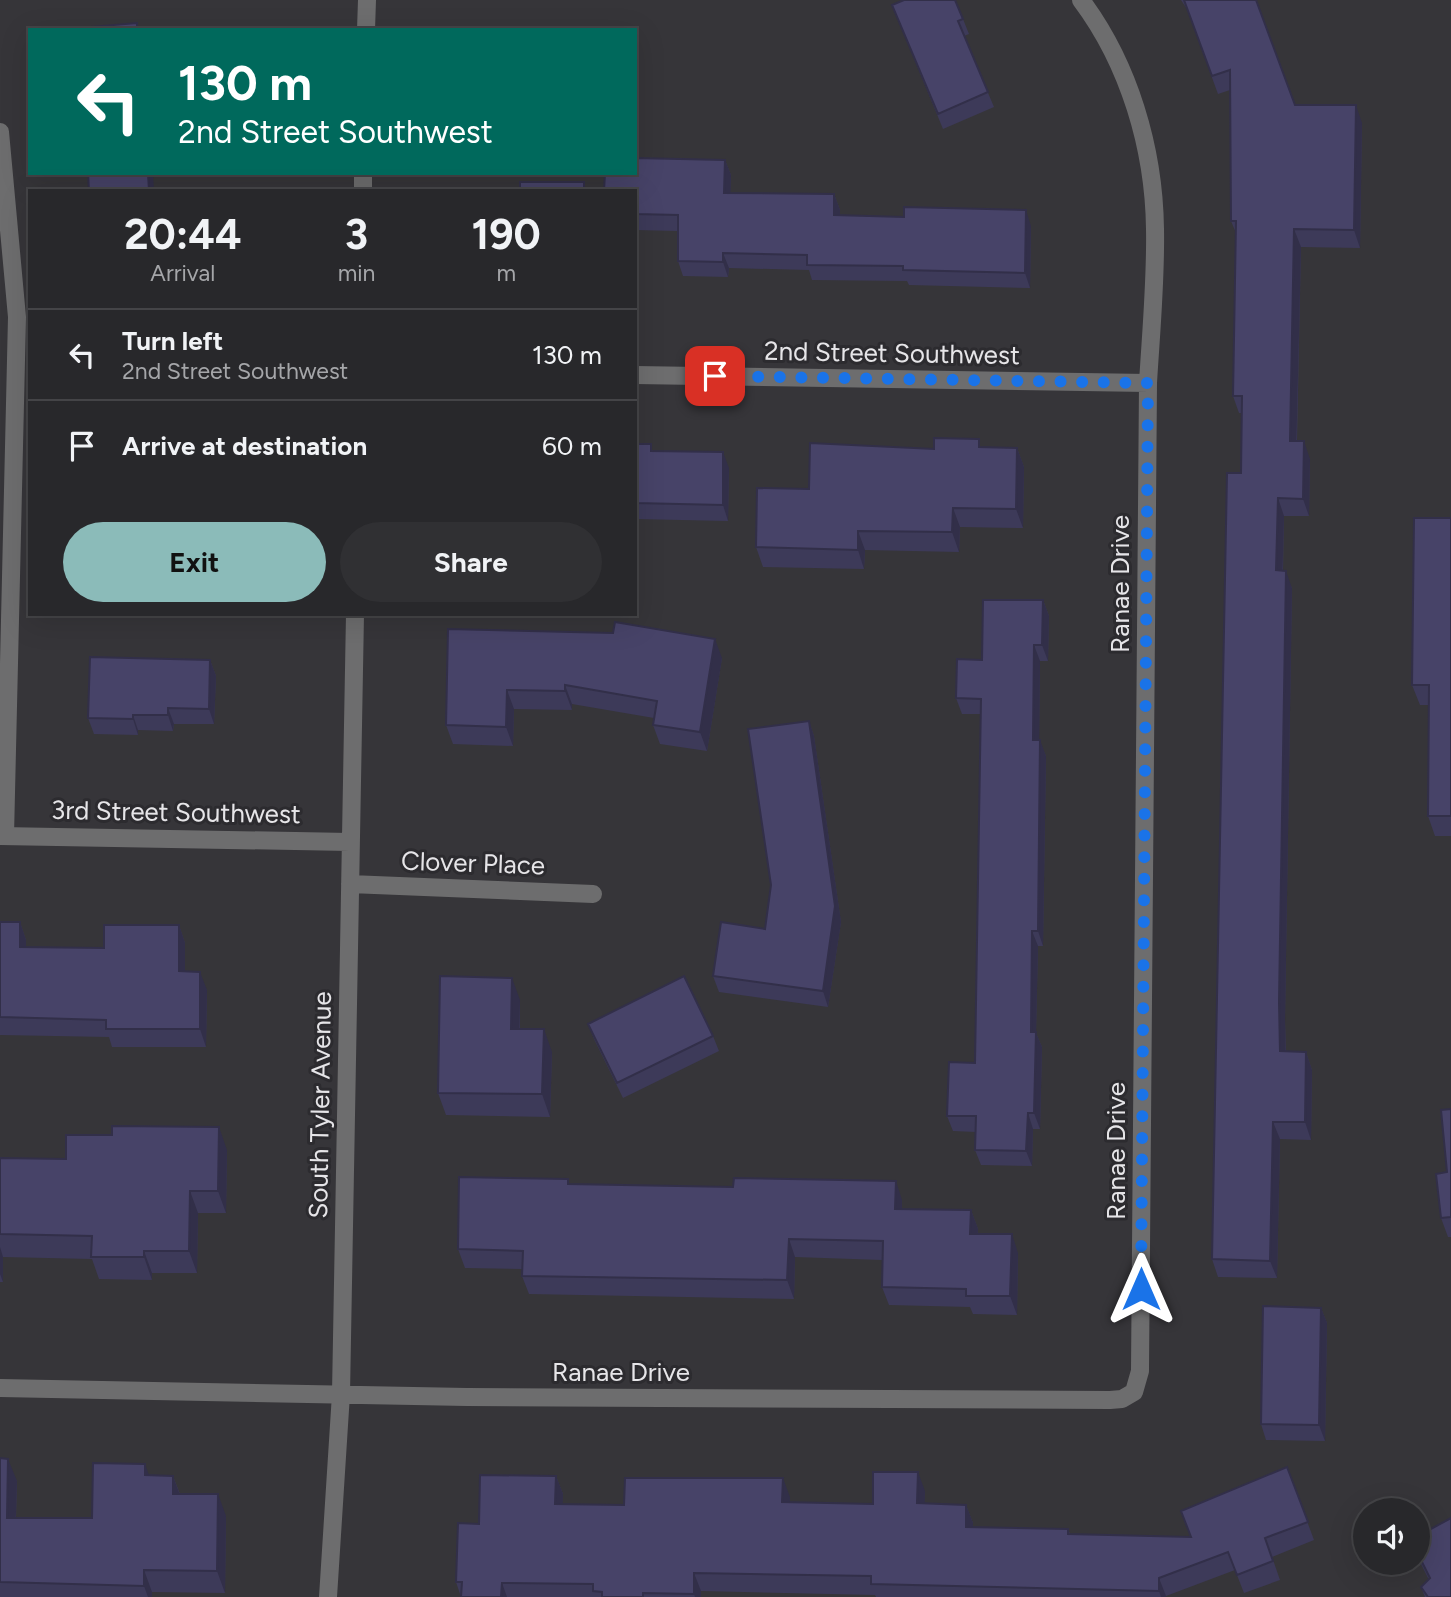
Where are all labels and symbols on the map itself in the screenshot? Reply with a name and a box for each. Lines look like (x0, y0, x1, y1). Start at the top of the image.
street label: 2nd Street Southwest (764, 335, 1020, 371)
pin (685, 346, 745, 406)
street label: Ranae Drive (1104, 515, 1136, 653)
street label: 3rd Street Southwest (51, 794, 301, 830)
street label: Clover Place (400, 844, 546, 882)
street label: South Tyler Avenue (302, 991, 338, 1219)
street label: Ranae Drive (1100, 1082, 1132, 1220)
position arrow (1104, 1252, 1178, 1326)
street label: Ranae Drive (552, 1356, 690, 1388)

